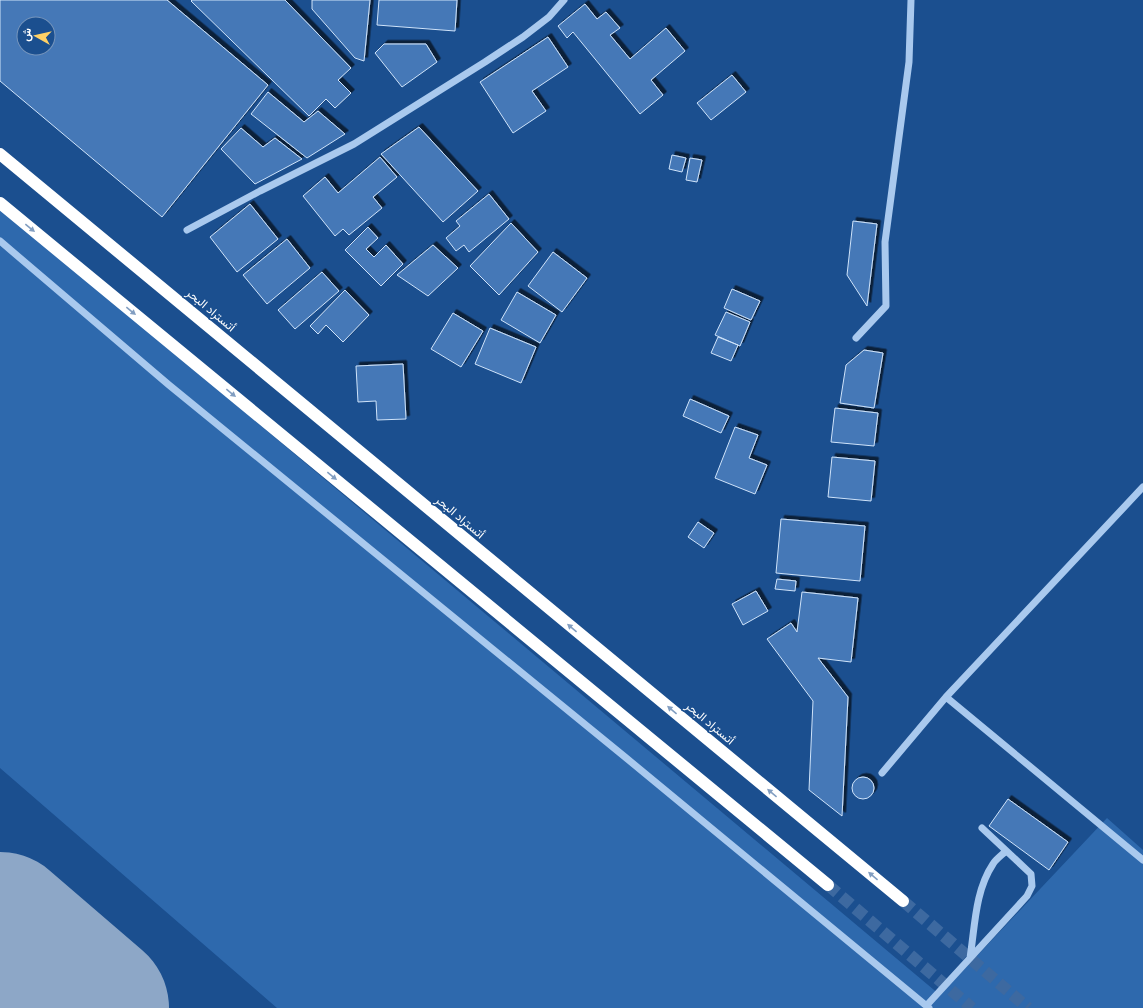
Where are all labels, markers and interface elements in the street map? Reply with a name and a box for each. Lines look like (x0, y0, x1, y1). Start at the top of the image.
north arrow (16, 16, 56, 56)
text: ش (18, 27, 34, 42)
one-way arrow (25, 224, 36, 233)
street label: أتستراد البحر (182, 284, 239, 335)
one-way arrow (125, 306, 136, 315)
one-way arrow (226, 389, 237, 398)
one-way arrow (326, 471, 337, 480)
street label: أتستراد البحر (431, 491, 488, 542)
one-way arrow (567, 623, 578, 632)
street label: أتستراد البحر (681, 697, 738, 748)
one-way arrow (667, 706, 678, 715)
one-way arrow (767, 789, 778, 798)
one-way arrow (867, 872, 878, 881)

